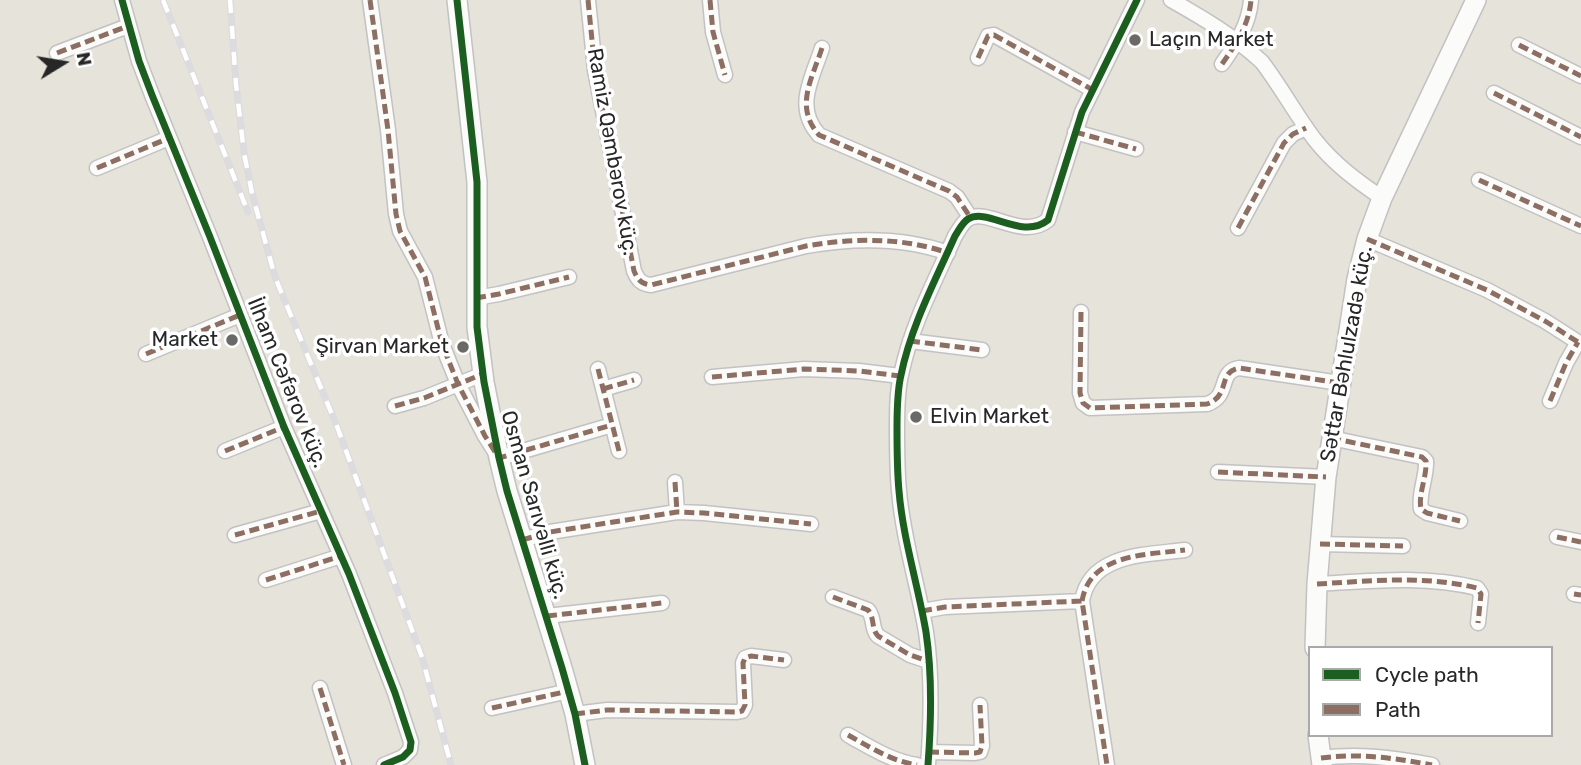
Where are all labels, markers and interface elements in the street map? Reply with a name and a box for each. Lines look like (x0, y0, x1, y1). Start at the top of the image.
place label: Laçın Market (1149, 27, 1273, 53)
north arrow (28, 28, 98, 98)
marker: Laçın Market (1127, 32, 1143, 48)
street label: Ramiz Qəmbərov küç. (581, 46, 643, 258)
text: N (72, 50, 97, 68)
street label: Səttar Bəhlulzadə küç. (1316, 244, 1378, 464)
street label: İlham Cəfərov küç. (241, 294, 333, 472)
place label: Market (152, 327, 218, 353)
marker: Market (224, 332, 240, 348)
place label: Şirvan Market (316, 334, 449, 360)
marker: Şirvan Market (455, 339, 471, 355)
place label: Elvin Market (930, 404, 1049, 430)
street label: Osman Sarıvəlli küç. (495, 408, 573, 602)
marker: Elvin Market (908, 409, 924, 425)
legend (1308, 646, 1553, 737)
text: Cycle path (1375, 662, 1479, 687)
text: Path (1375, 697, 1421, 722)

